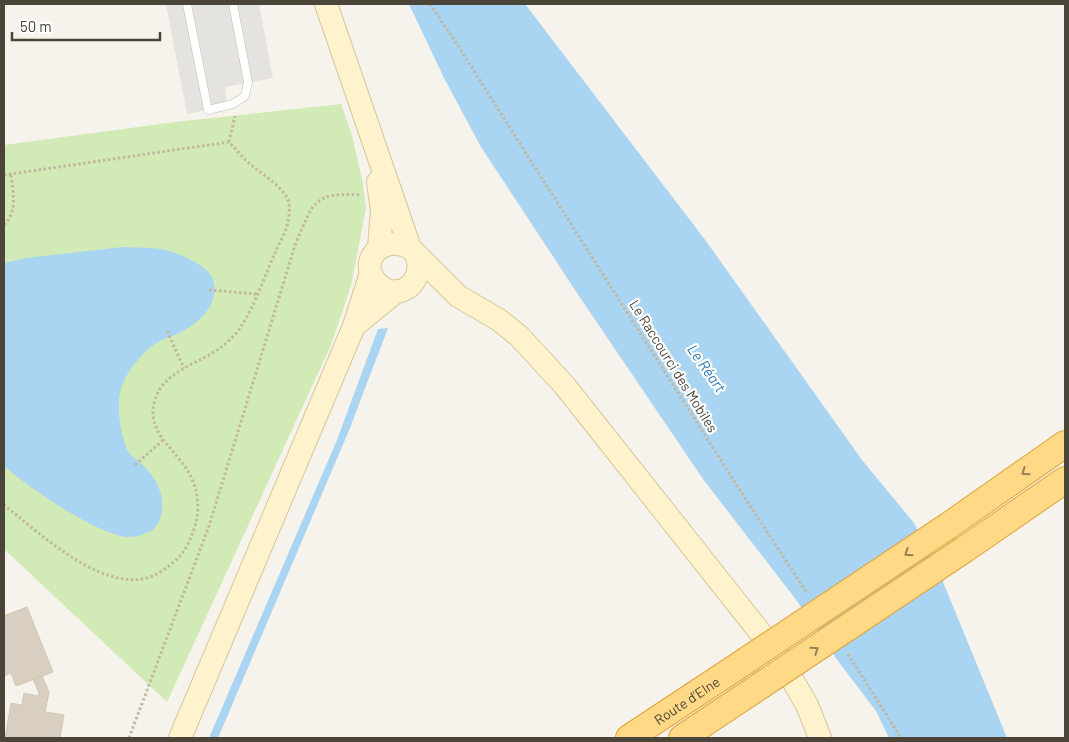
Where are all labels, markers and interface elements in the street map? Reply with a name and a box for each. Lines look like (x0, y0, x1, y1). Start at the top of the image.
scale bar (12, 10, 160, 42)
text: 50 m (20, 17, 52, 35)
street label: Le Raccourci des Mobiles (626, 297, 722, 436)
water label: Le Réart (684, 341, 730, 396)
one-way arrow (1021, 466, 1031, 475)
one-way arrow (904, 547, 914, 556)
one-way arrow (810, 646, 819, 656)
street label: Route d'Elne (651, 672, 723, 728)

